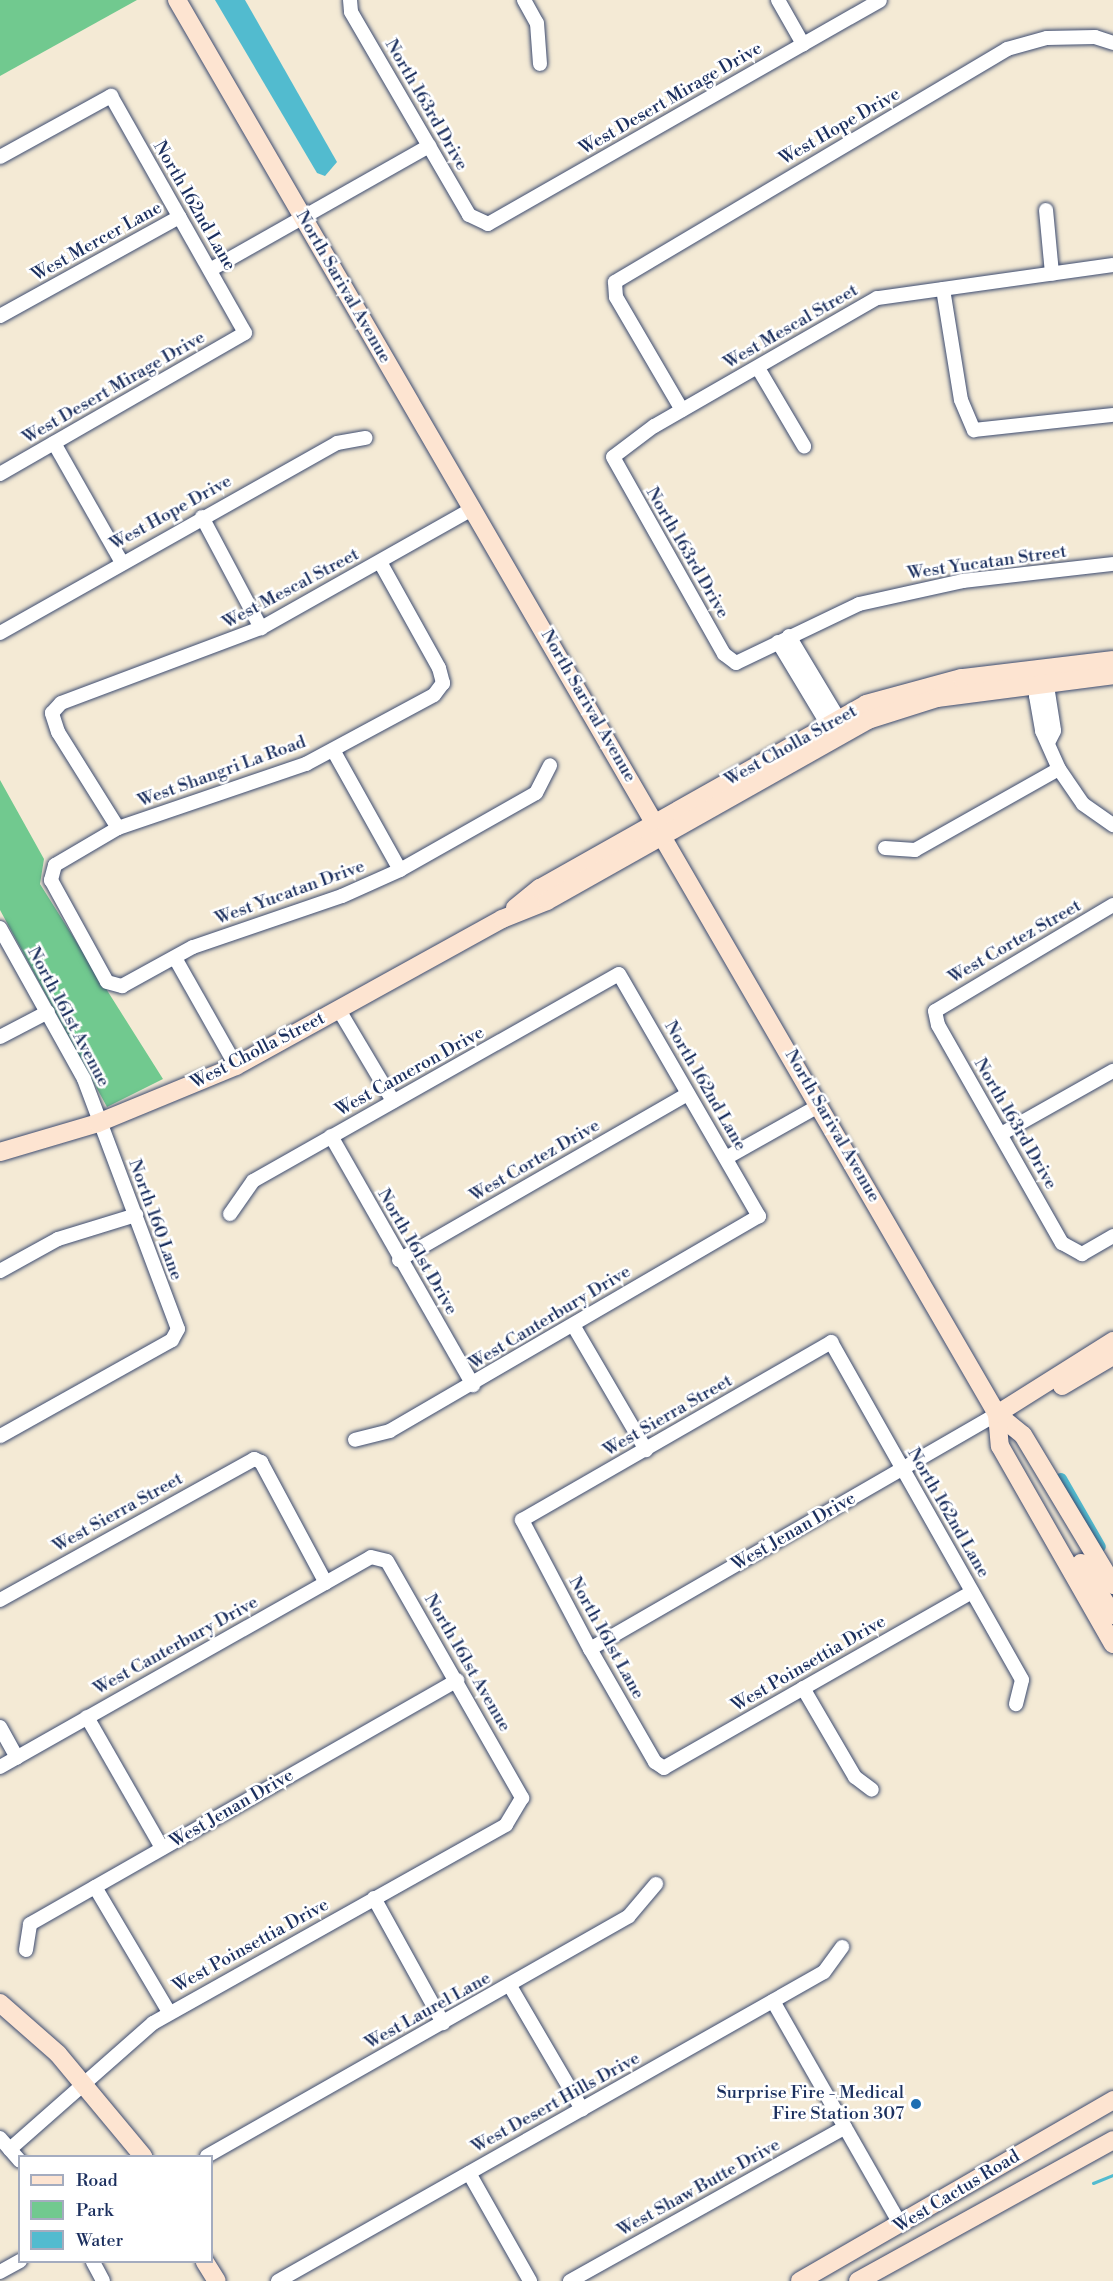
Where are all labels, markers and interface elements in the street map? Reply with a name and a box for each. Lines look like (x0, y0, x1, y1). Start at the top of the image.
street label: North 163rd Drive (380, 36, 472, 174)
street label: West Desert Mirage Drive (576, 38, 766, 160)
street label: West Hope Drive (776, 84, 904, 170)
street label: North 162nd Lane (148, 137, 240, 275)
street label: West Mercer Lane (28, 197, 166, 287)
street label: North Sarival Avenue (291, 207, 395, 367)
street label: West Mescal Street (720, 280, 862, 374)
street label: West Desert Mirage Drive (19, 327, 209, 449)
street label: West Hope Drive (106, 471, 236, 555)
street label: North 163rd Drive (641, 484, 733, 622)
street label: West Yucatan Street (906, 541, 1068, 585)
street label: West Mescal Street (219, 544, 363, 634)
street label: North Sarival Avenue (536, 626, 640, 786)
street label: West Cholla Street (721, 701, 861, 791)
street label: West Shangri La Road (135, 732, 309, 812)
street label: West Yucatan Drive (212, 856, 368, 930)
street label: West Cortez Street (945, 895, 1085, 989)
street label: North 161st Avenue (22, 943, 114, 1091)
street label: West Cholla Street (187, 1008, 329, 1094)
street label: North 162nd Lane (659, 1017, 751, 1155)
street label: West Cameron Drive (332, 1022, 488, 1122)
street label: North Sarival Avenue (780, 1046, 884, 1206)
street label: North 163rd Drive (969, 1055, 1061, 1193)
street label: West Cortez Drive (466, 1115, 604, 1207)
street label: North 160 Lane (123, 1157, 187, 1283)
street label: North 161st Drive (372, 1185, 462, 1319)
street label: West Canterbury Drive (465, 1261, 635, 1375)
street label: West Sierra Street (600, 1370, 736, 1462)
street label: North 162nd Lane (902, 1444, 994, 1582)
street label: West Sierra Street (49, 1468, 187, 1558)
street label: West Jenan Drive (728, 1488, 860, 1576)
street label: North 161st Lane (563, 1573, 649, 1703)
street label: North 161st Avenue (419, 1590, 515, 1736)
street label: West Canterbury Drive (90, 1592, 262, 1700)
street label: West Poinsettia Drive (728, 1611, 890, 1717)
street label: West Jenan Drive (166, 1765, 298, 1853)
street label: West Poinsettia Drive (169, 1894, 333, 1998)
street label: West Laurel Lane (361, 1968, 495, 2054)
street label: West Desert Hills Drive (468, 2048, 644, 2158)
place label: Surprise Fire - Medical Fire Station 307 (716, 2083, 904, 2126)
marker: Surprise Fire - Medical Fire Station 307 (909, 2097, 923, 2111)
street label: West Shaw Butte Drive (614, 2134, 784, 2242)
street label: West Cactus Road (890, 2146, 1024, 2238)
legend (18, 2155, 213, 2263)
text: Road (76, 2169, 118, 2192)
text: Park (76, 2199, 113, 2222)
text: Water (76, 2229, 123, 2252)

